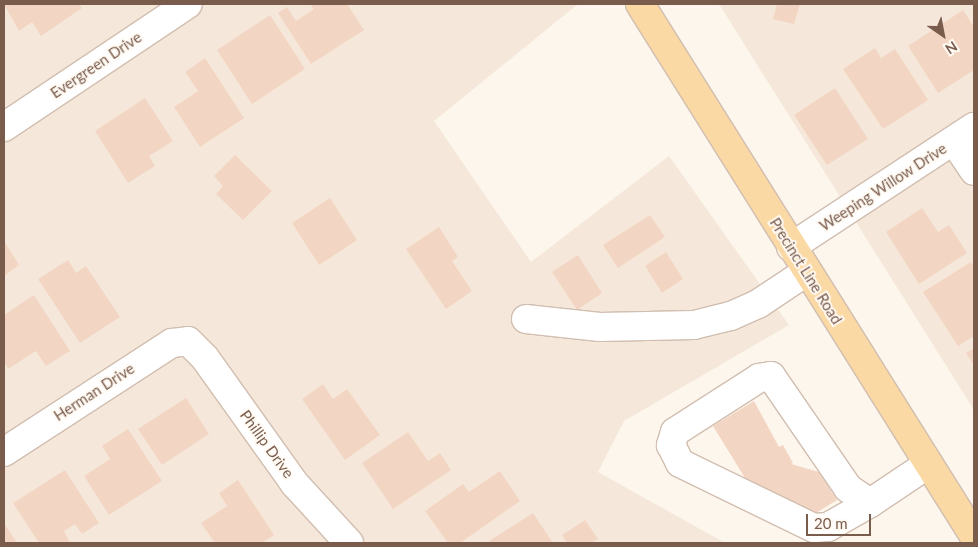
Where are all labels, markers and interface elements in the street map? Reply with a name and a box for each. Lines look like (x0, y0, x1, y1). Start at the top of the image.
north arrow (918, 10, 968, 60)
street label: Evergreen Drive (47, 28, 145, 102)
text: N (942, 38, 961, 58)
street label: Weeping Willow Drive (816, 139, 950, 235)
street label: Precinct Line Road (766, 214, 846, 328)
street label: Herman Drive (50, 359, 138, 425)
street label: Phillip Drive (236, 407, 298, 481)
scale bar (808, 504, 873, 536)
text: 20 m (814, 514, 848, 532)

